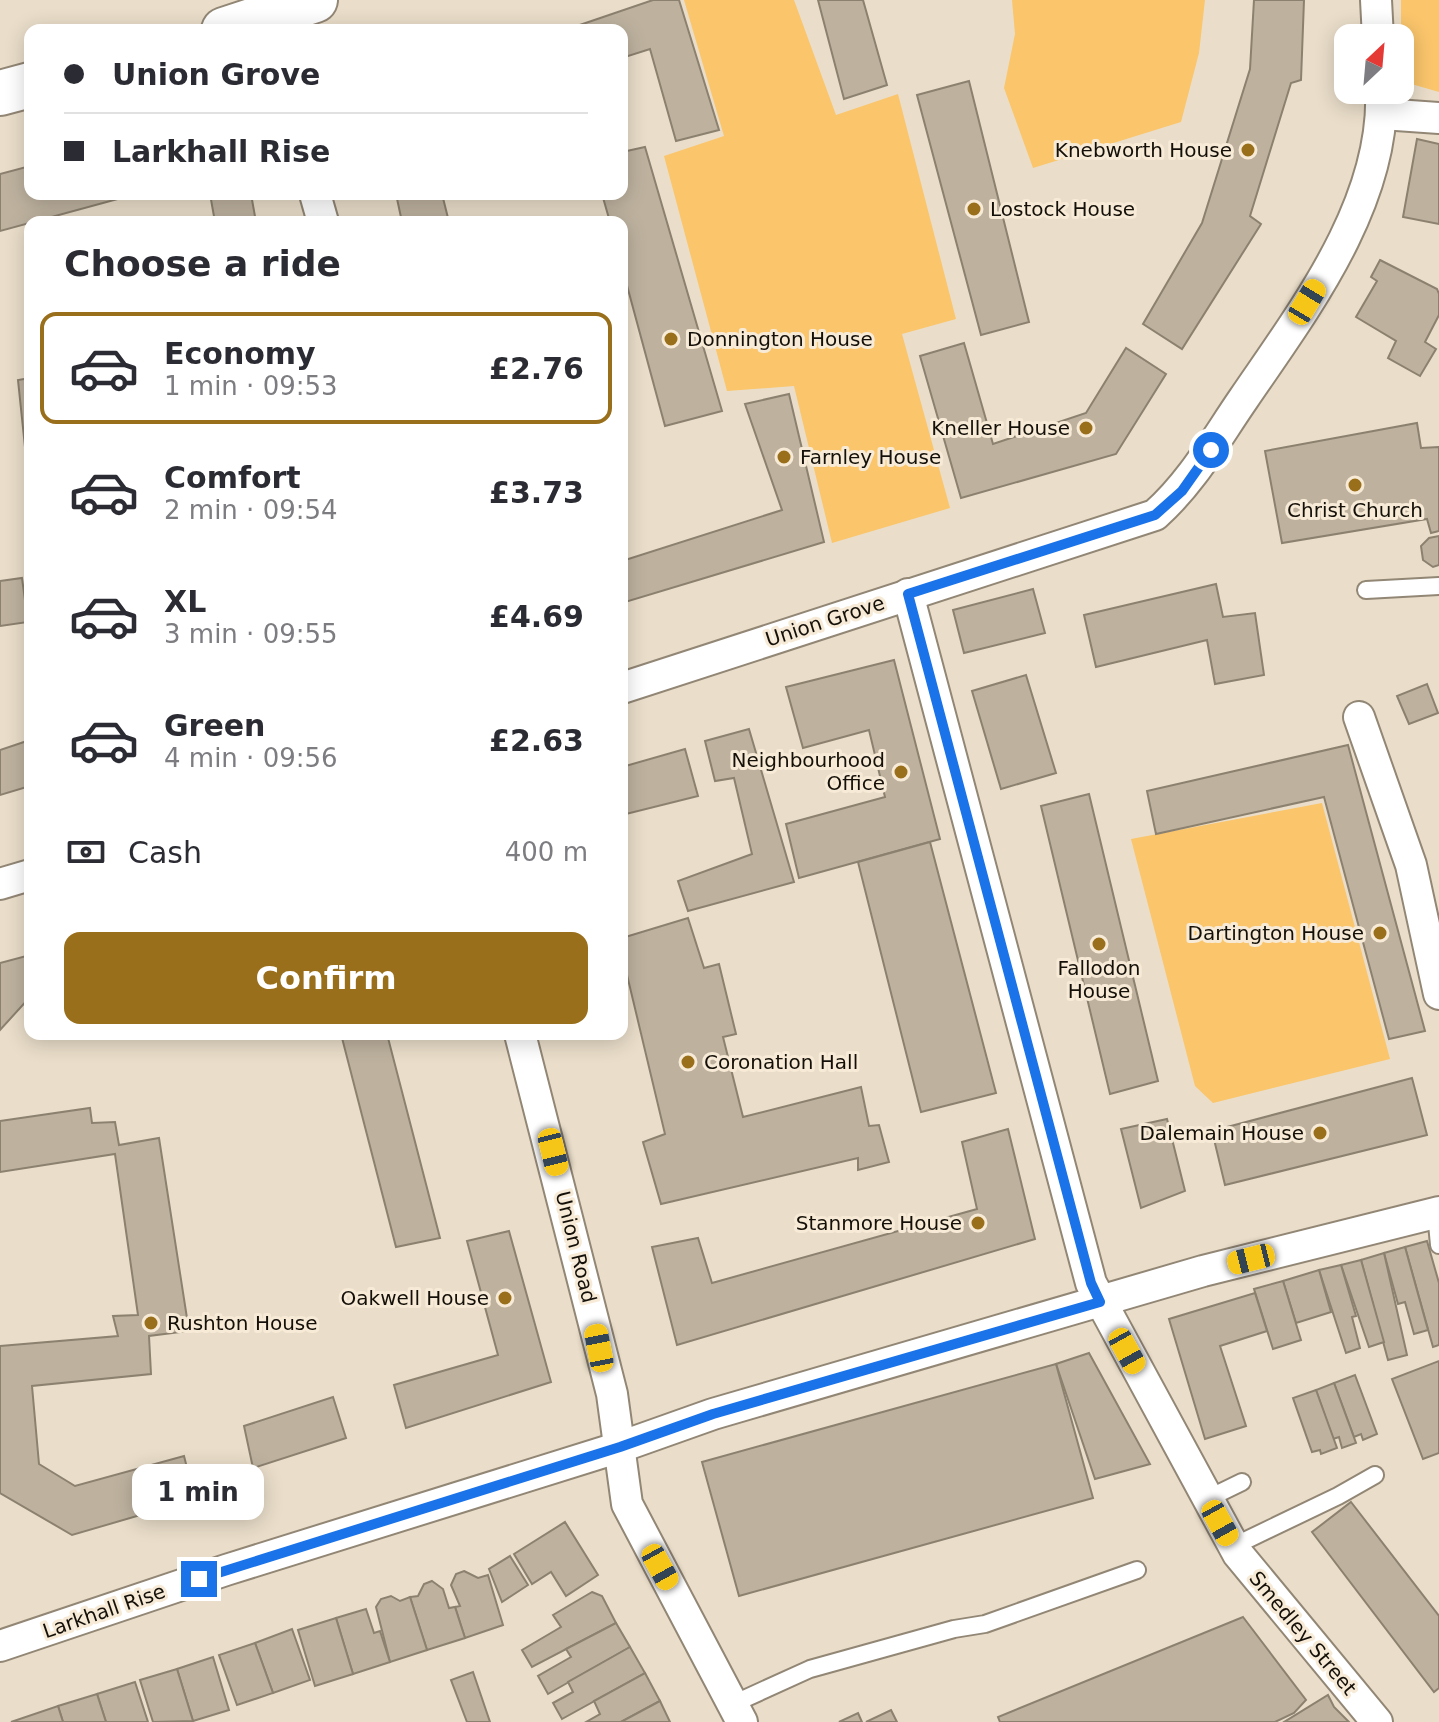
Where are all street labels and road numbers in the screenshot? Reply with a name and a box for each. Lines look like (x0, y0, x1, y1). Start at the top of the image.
street label: Union Grove (762, 590, 888, 652)
street label: Union Road (551, 1189, 601, 1305)
street label: Smedley Street (1244, 1566, 1362, 1700)
street label: Larkhall Rise (40, 1579, 168, 1643)

